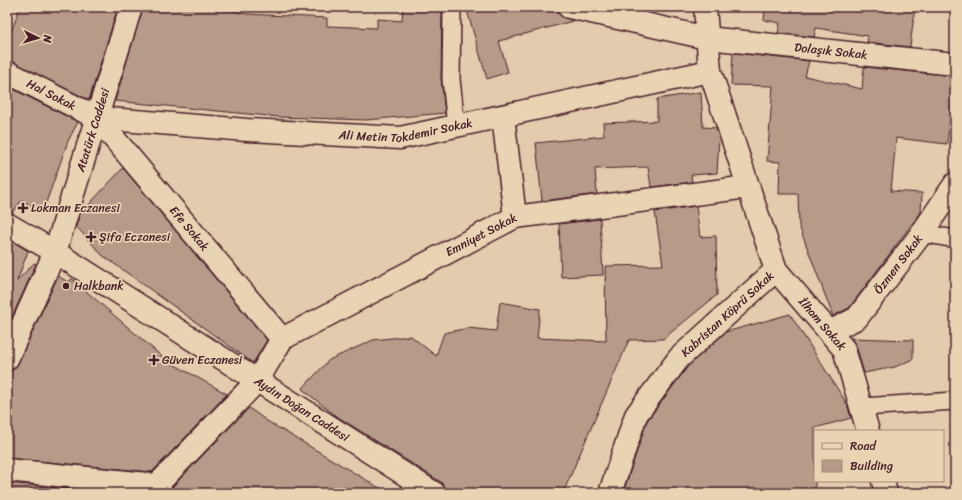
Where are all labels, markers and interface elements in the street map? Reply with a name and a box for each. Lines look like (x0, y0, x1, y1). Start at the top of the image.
north arrow (18, 18, 58, 58)
text: N (38, 33, 57, 44)
street label: Dolaşık Sokak (793, 36, 869, 66)
street label: Hal Sokak (23, 73, 80, 117)
street label: Atatürk Caddesi (69, 85, 116, 176)
street label: Ali Metin Tokdemir Sokak (337, 112, 475, 149)
place label: Lokman Eczanesi (31, 197, 120, 219)
street label: Efe Sokak (164, 201, 215, 256)
marker: Lokman Eczanesi (18, 203, 28, 213)
street label: Emniyet Sokak (441, 207, 521, 263)
place label: Şifa Eczanesi (99, 226, 171, 248)
street label: Özmen Sokak (868, 229, 929, 299)
marker: Şifa Eczanesi (86, 232, 96, 242)
street label: Kabristan Köprü Sokak (675, 265, 779, 363)
place label: Halkbank (74, 275, 124, 297)
marker: Halkbank (61, 281, 71, 291)
street label: İlham Sokak (792, 291, 852, 356)
place label: Güven Eczanesi (162, 349, 243, 371)
marker: Güven Eczanesi (149, 355, 159, 365)
street label: Aydın Doğan Caddesi (249, 370, 354, 448)
legend (814, 430, 944, 482)
text: Road (850, 435, 877, 457)
text: Building (850, 455, 893, 477)

